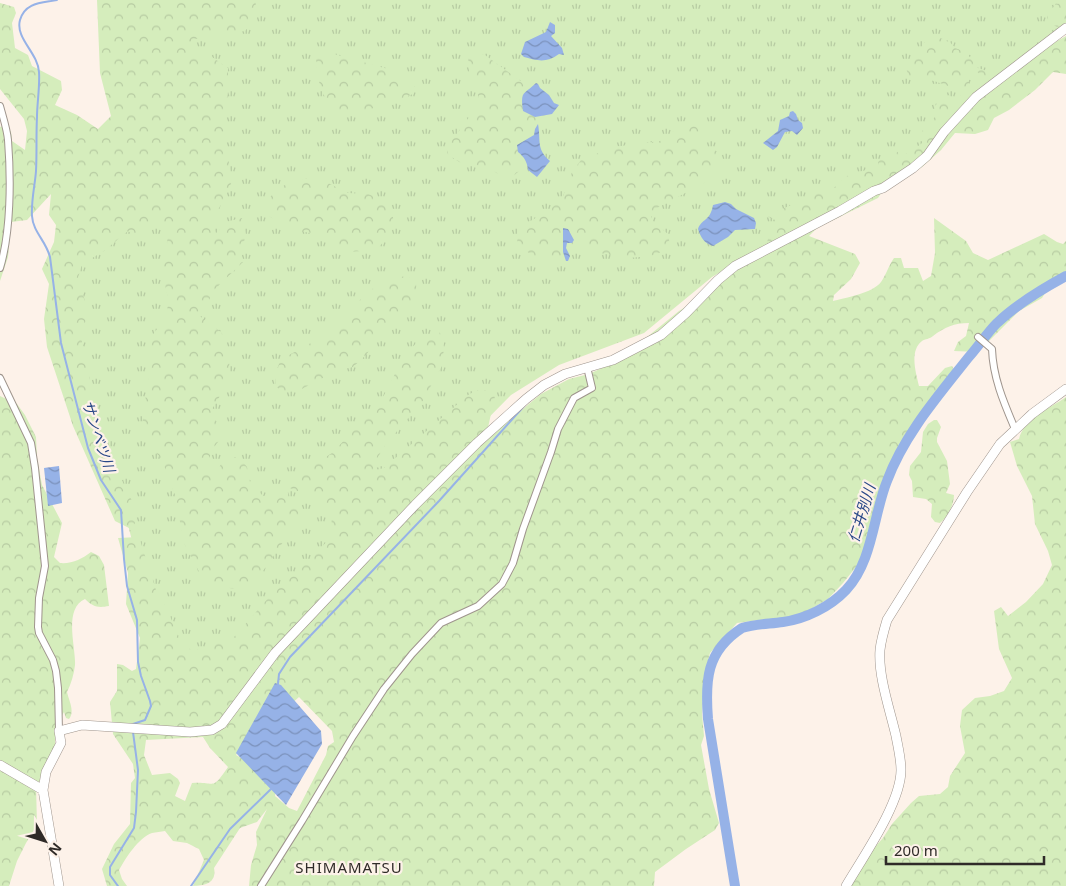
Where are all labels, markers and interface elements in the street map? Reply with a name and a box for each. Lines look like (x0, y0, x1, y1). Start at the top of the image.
water label: サンベツ川 (78, 397, 121, 477)
water label: 仁井別川 (843, 479, 880, 545)
north arrow (20, 816, 70, 866)
scale bar (886, 834, 1044, 866)
text: N (45, 839, 66, 860)
text: 200 m (894, 840, 938, 860)
district label: SHIMAMATSU (295, 857, 403, 877)

